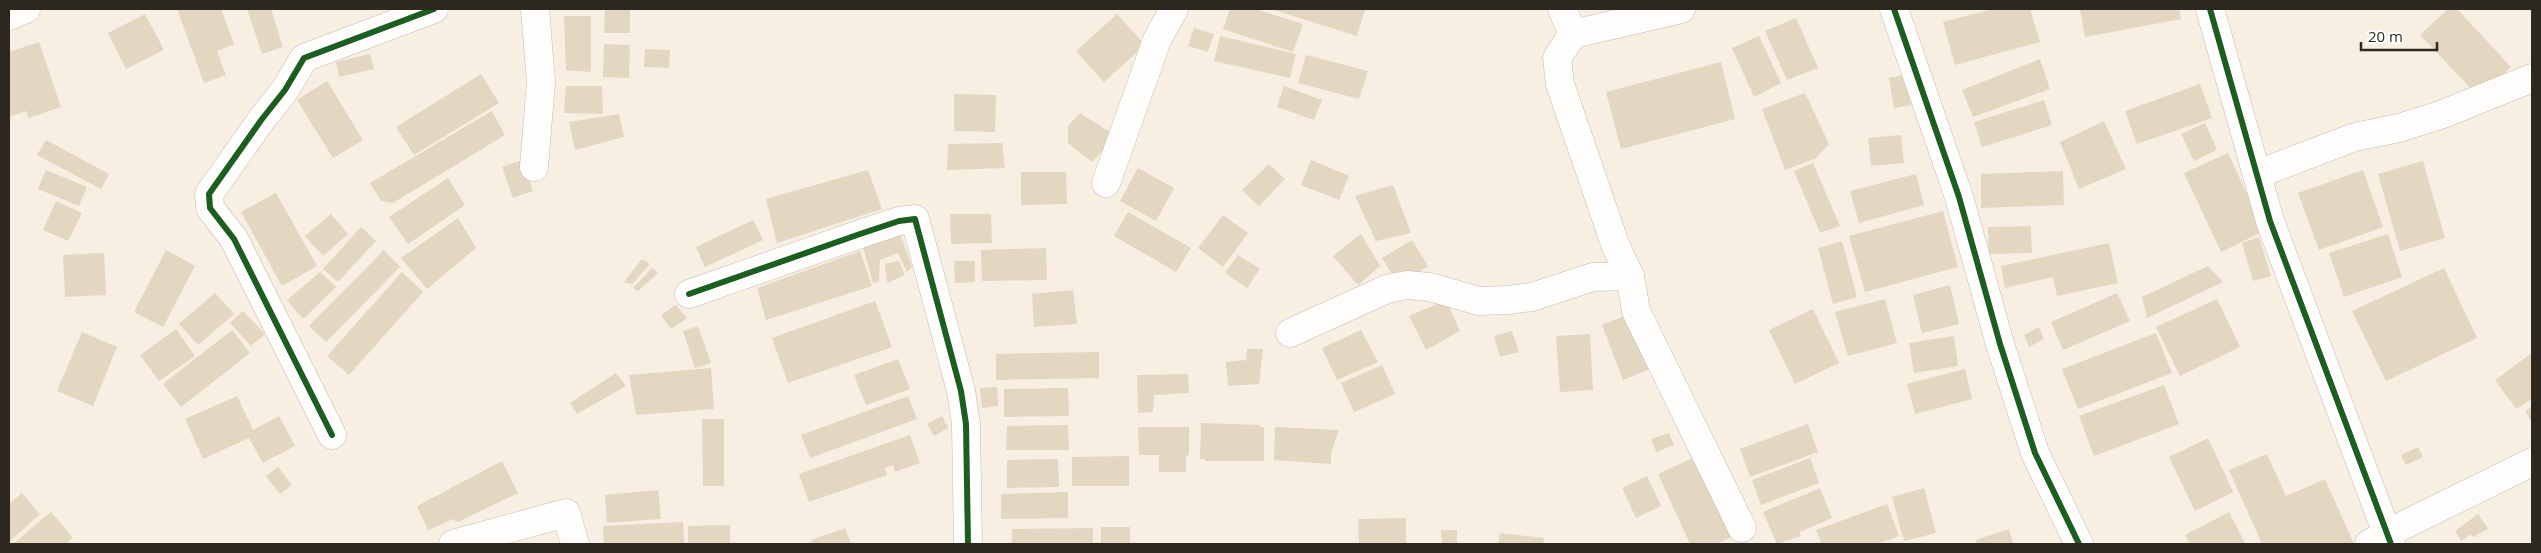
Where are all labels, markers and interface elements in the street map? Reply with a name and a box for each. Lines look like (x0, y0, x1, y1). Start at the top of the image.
scale bar (2361, 20, 2437, 52)
text: 20 m (2368, 26, 2403, 46)

